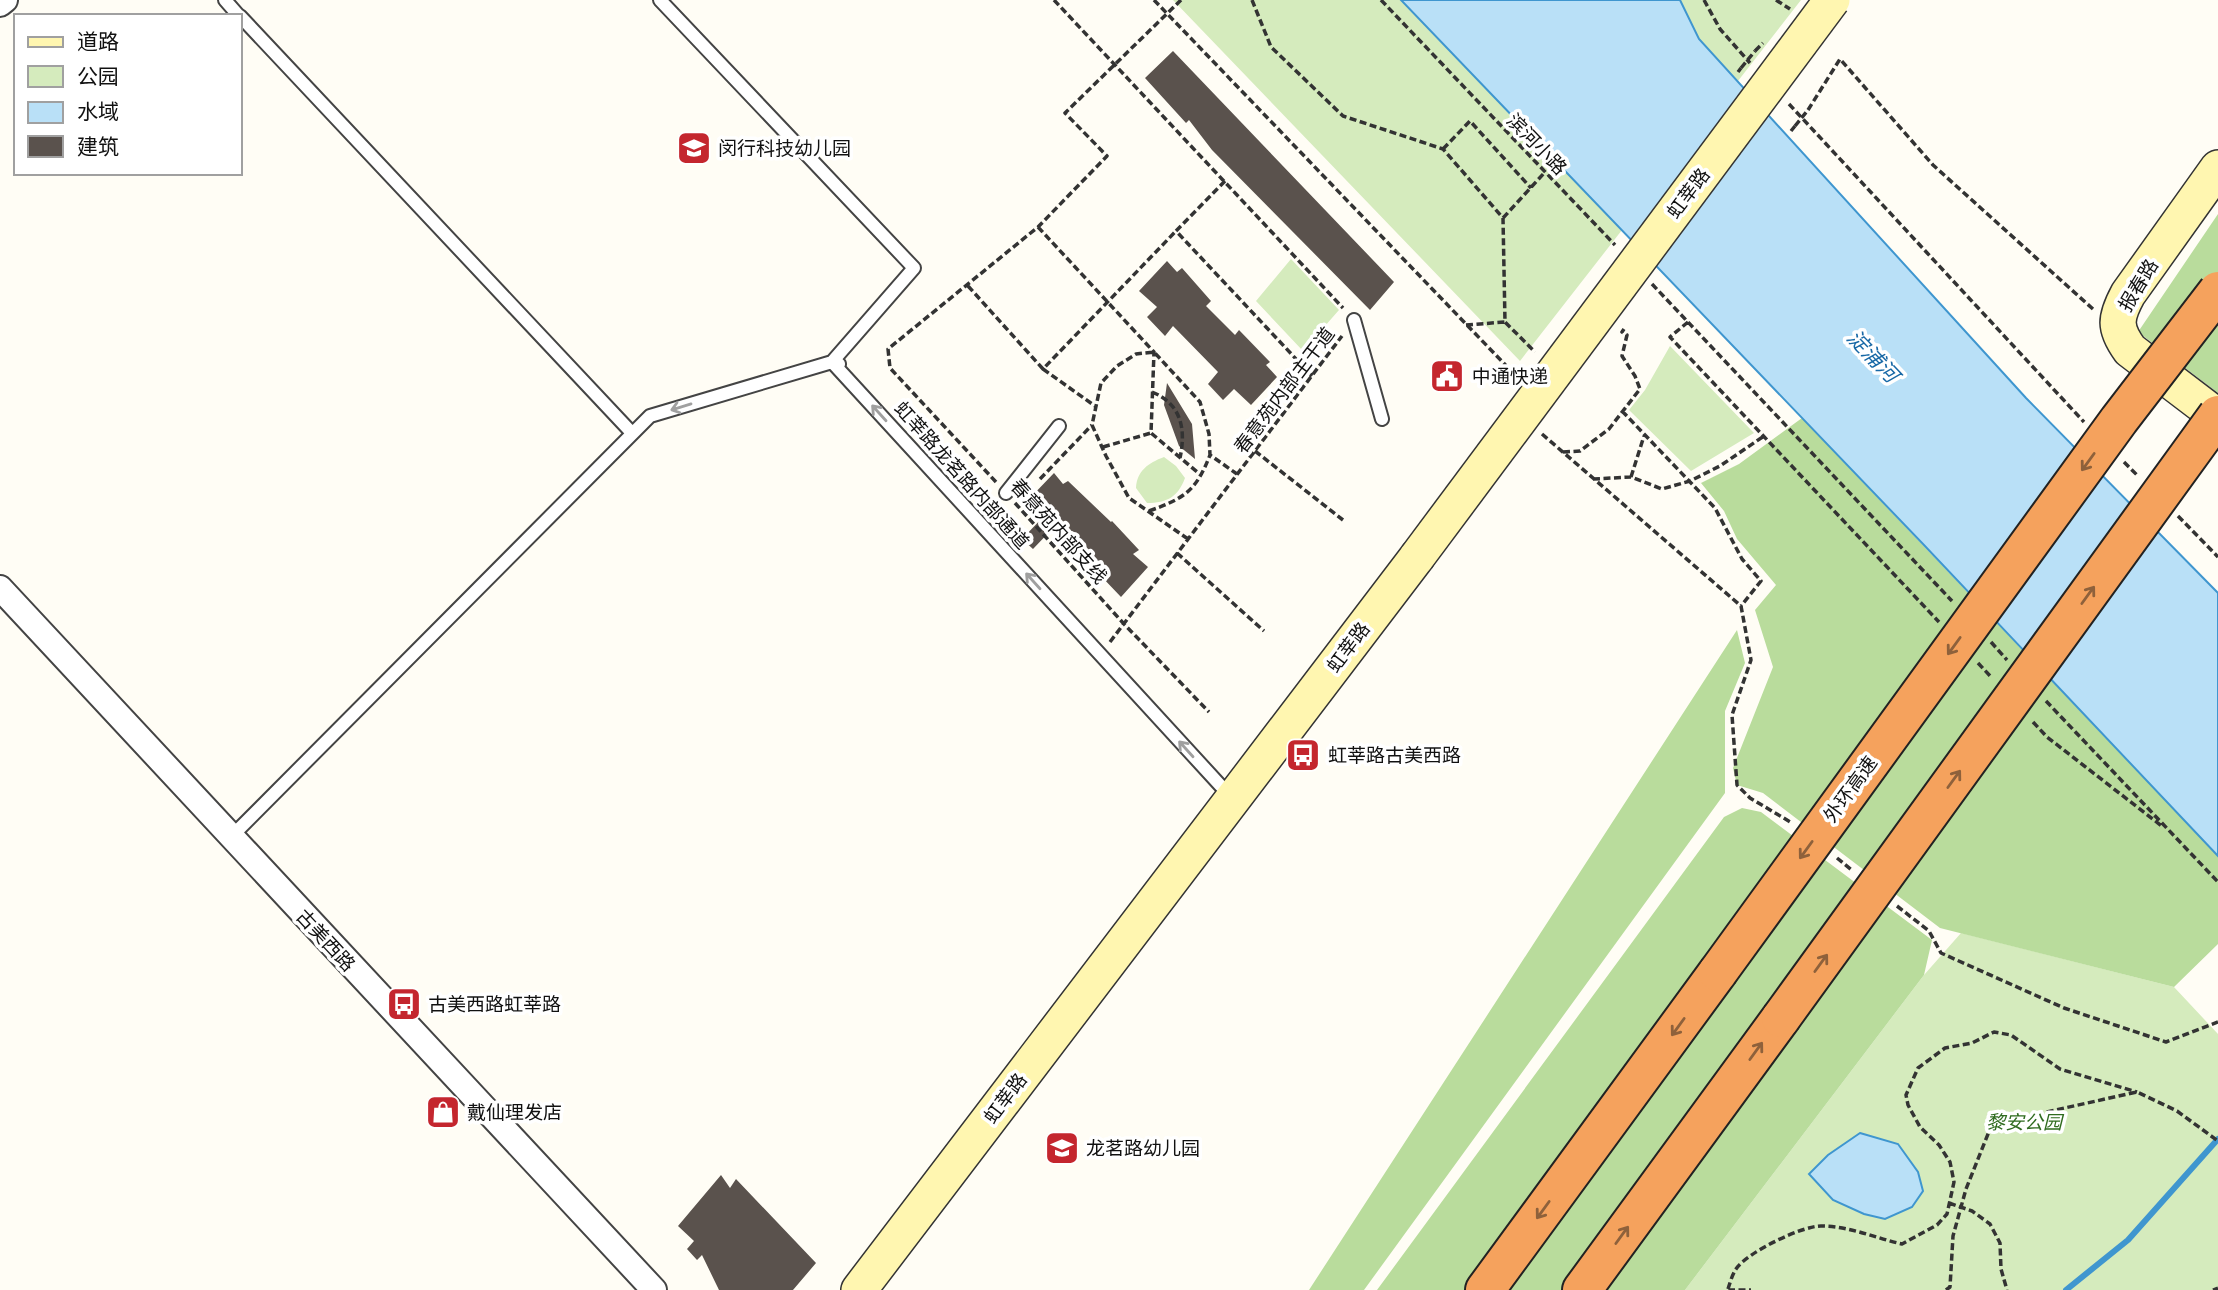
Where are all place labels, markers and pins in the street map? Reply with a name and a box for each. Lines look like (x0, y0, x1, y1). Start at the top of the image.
school or university icon: 闵行科技幼儿园 (675, 129, 713, 167)
place label: 闵行科技幼儿园 (718, 136, 851, 160)
public building icon: 中通快递 (1428, 357, 1466, 395)
place label: 中通快递 (1472, 364, 1548, 388)
bus stop icon: 虹莘路古美西路 (1284, 736, 1322, 774)
place label: 虹莘路古美西路 (1328, 743, 1461, 767)
bus stop icon: 古美西路虹莘路 (385, 985, 423, 1023)
place label: 古美西路虹莘路 (428, 992, 561, 1016)
shop icon: 戴仙理发店 (424, 1093, 462, 1131)
place label: 戴仙理发店 (467, 1100, 562, 1124)
school or university icon: 龙茗路幼儿园 (1043, 1129, 1081, 1167)
place label: 龙茗路幼儿园 (1086, 1136, 1200, 1160)

